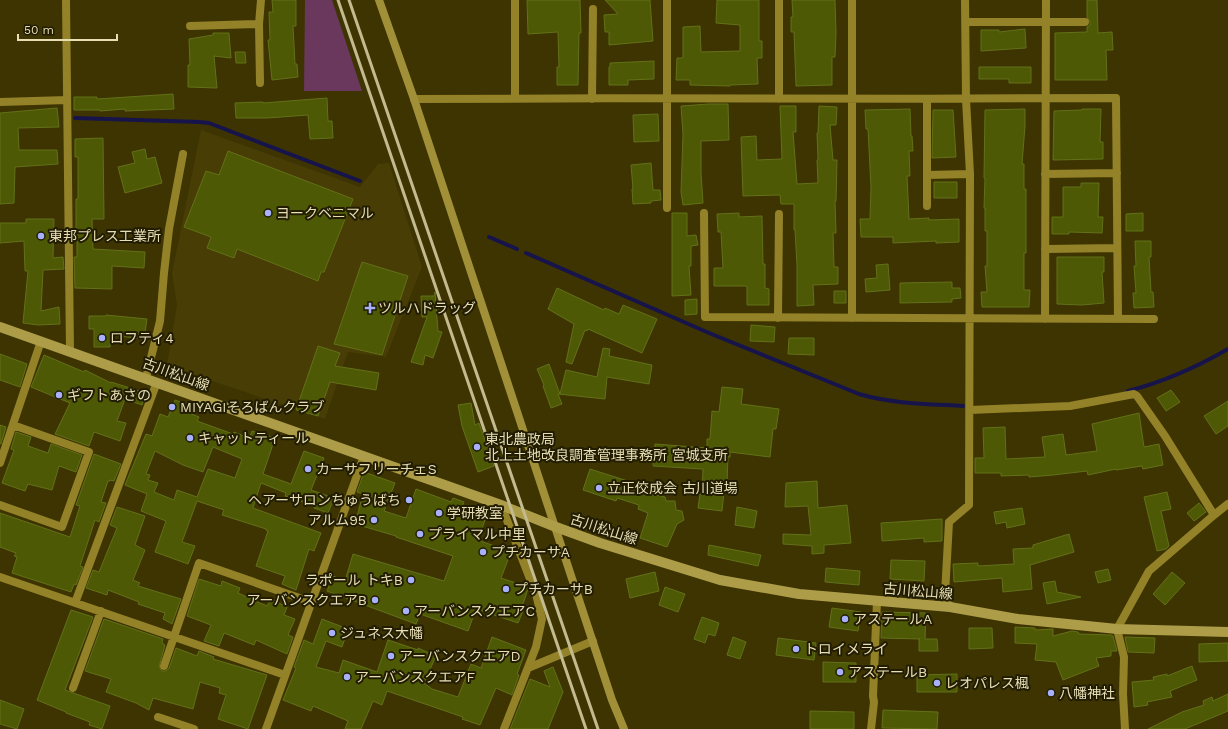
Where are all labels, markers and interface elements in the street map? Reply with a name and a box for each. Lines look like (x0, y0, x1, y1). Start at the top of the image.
scale bar (18, 16, 117, 42)
text: 50 m (24, 23, 54, 37)
place label: ヨークベニマル (276, 205, 374, 221)
marker: ヨークベニマル (263, 208, 273, 218)
place label: 東邦プレス工業所 (49, 228, 161, 244)
marker: 東邦プレス工業所 (36, 231, 46, 241)
place label: ツルハドラッグ (378, 300, 476, 316)
marker: ツルハドラッグ (365, 303, 375, 313)
place label: ロフティ4 (110, 330, 174, 346)
marker: ロフティ4 (97, 333, 107, 343)
street label: 古川松山線 (140, 355, 212, 393)
place label: ギフトあさの (67, 387, 151, 403)
marker: ギフトあさの (54, 390, 64, 400)
place label: MIYAGIそろばんクラブ (180, 399, 324, 415)
marker: MIYAGIそろばんクラブ (167, 402, 177, 412)
place label: キャットティール (198, 430, 309, 446)
place label: 東北農政局 北上土地改良調査管理事務所 宮城支所 (485, 431, 728, 463)
marker: キャットティール (185, 433, 195, 443)
marker: 東北農政局 北上土地改良調査管理事務所 宮城支所 (472, 442, 482, 452)
place label: カーサフリーチェS (316, 461, 437, 477)
marker: カーサフリーチェS (303, 464, 313, 474)
place label: 立正佼成会 古川道場 (607, 480, 738, 496)
marker: 立正佼成会 古川道場 (594, 483, 604, 493)
place label: ヘアーサロンちゅうばち (248, 492, 401, 508)
marker: ヘアーサロンちゅうばち (404, 495, 414, 505)
place label: 学研教室 (447, 505, 503, 521)
marker: 学研教室 (434, 508, 444, 518)
street label: 古川松山線 (568, 511, 640, 547)
place label: アルム95 (308, 512, 366, 528)
marker: アルム95 (369, 515, 379, 525)
place label: プライマル中里 (428, 526, 526, 542)
marker: プライマル中里 (415, 529, 425, 539)
place label: プチカーサA (491, 544, 570, 560)
marker: プチカーサA (478, 547, 488, 557)
place label: ラポール トキB (305, 572, 403, 588)
marker: ラポール トキB (406, 575, 416, 585)
street label: 古川松山線 (882, 580, 954, 602)
place label: プチカーサB (514, 581, 593, 597)
marker: プチカーサB (501, 584, 511, 594)
place label: アーバンスクエアB (246, 592, 367, 608)
marker: アーバンスクエアB (370, 595, 380, 605)
place label: アーバンスクエアC (414, 603, 535, 619)
marker: アーバンスクエアC (401, 606, 411, 616)
place label: アステールA (853, 611, 932, 627)
marker: アステールA (840, 614, 850, 624)
place label: ジュネス大幡 (340, 625, 423, 641)
marker: ジュネス大幡 (327, 628, 337, 638)
place label: トロイメライ (804, 641, 888, 657)
marker: トロイメライ (791, 644, 801, 654)
place label: アーバンスクエアD (399, 648, 521, 664)
marker: アーバンスクエアD (386, 651, 396, 661)
place label: アステールB (848, 664, 927, 680)
marker: アステールB (835, 667, 845, 677)
place label: アーバンスクエアF (355, 669, 475, 685)
marker: アーバンスクエアF (342, 672, 352, 682)
place label: レオパレス楓 (945, 675, 1029, 691)
marker: レオパレス楓 (932, 678, 942, 688)
place label: 八幡神社 (1059, 685, 1115, 701)
marker: 八幡神社 (1046, 688, 1056, 698)

